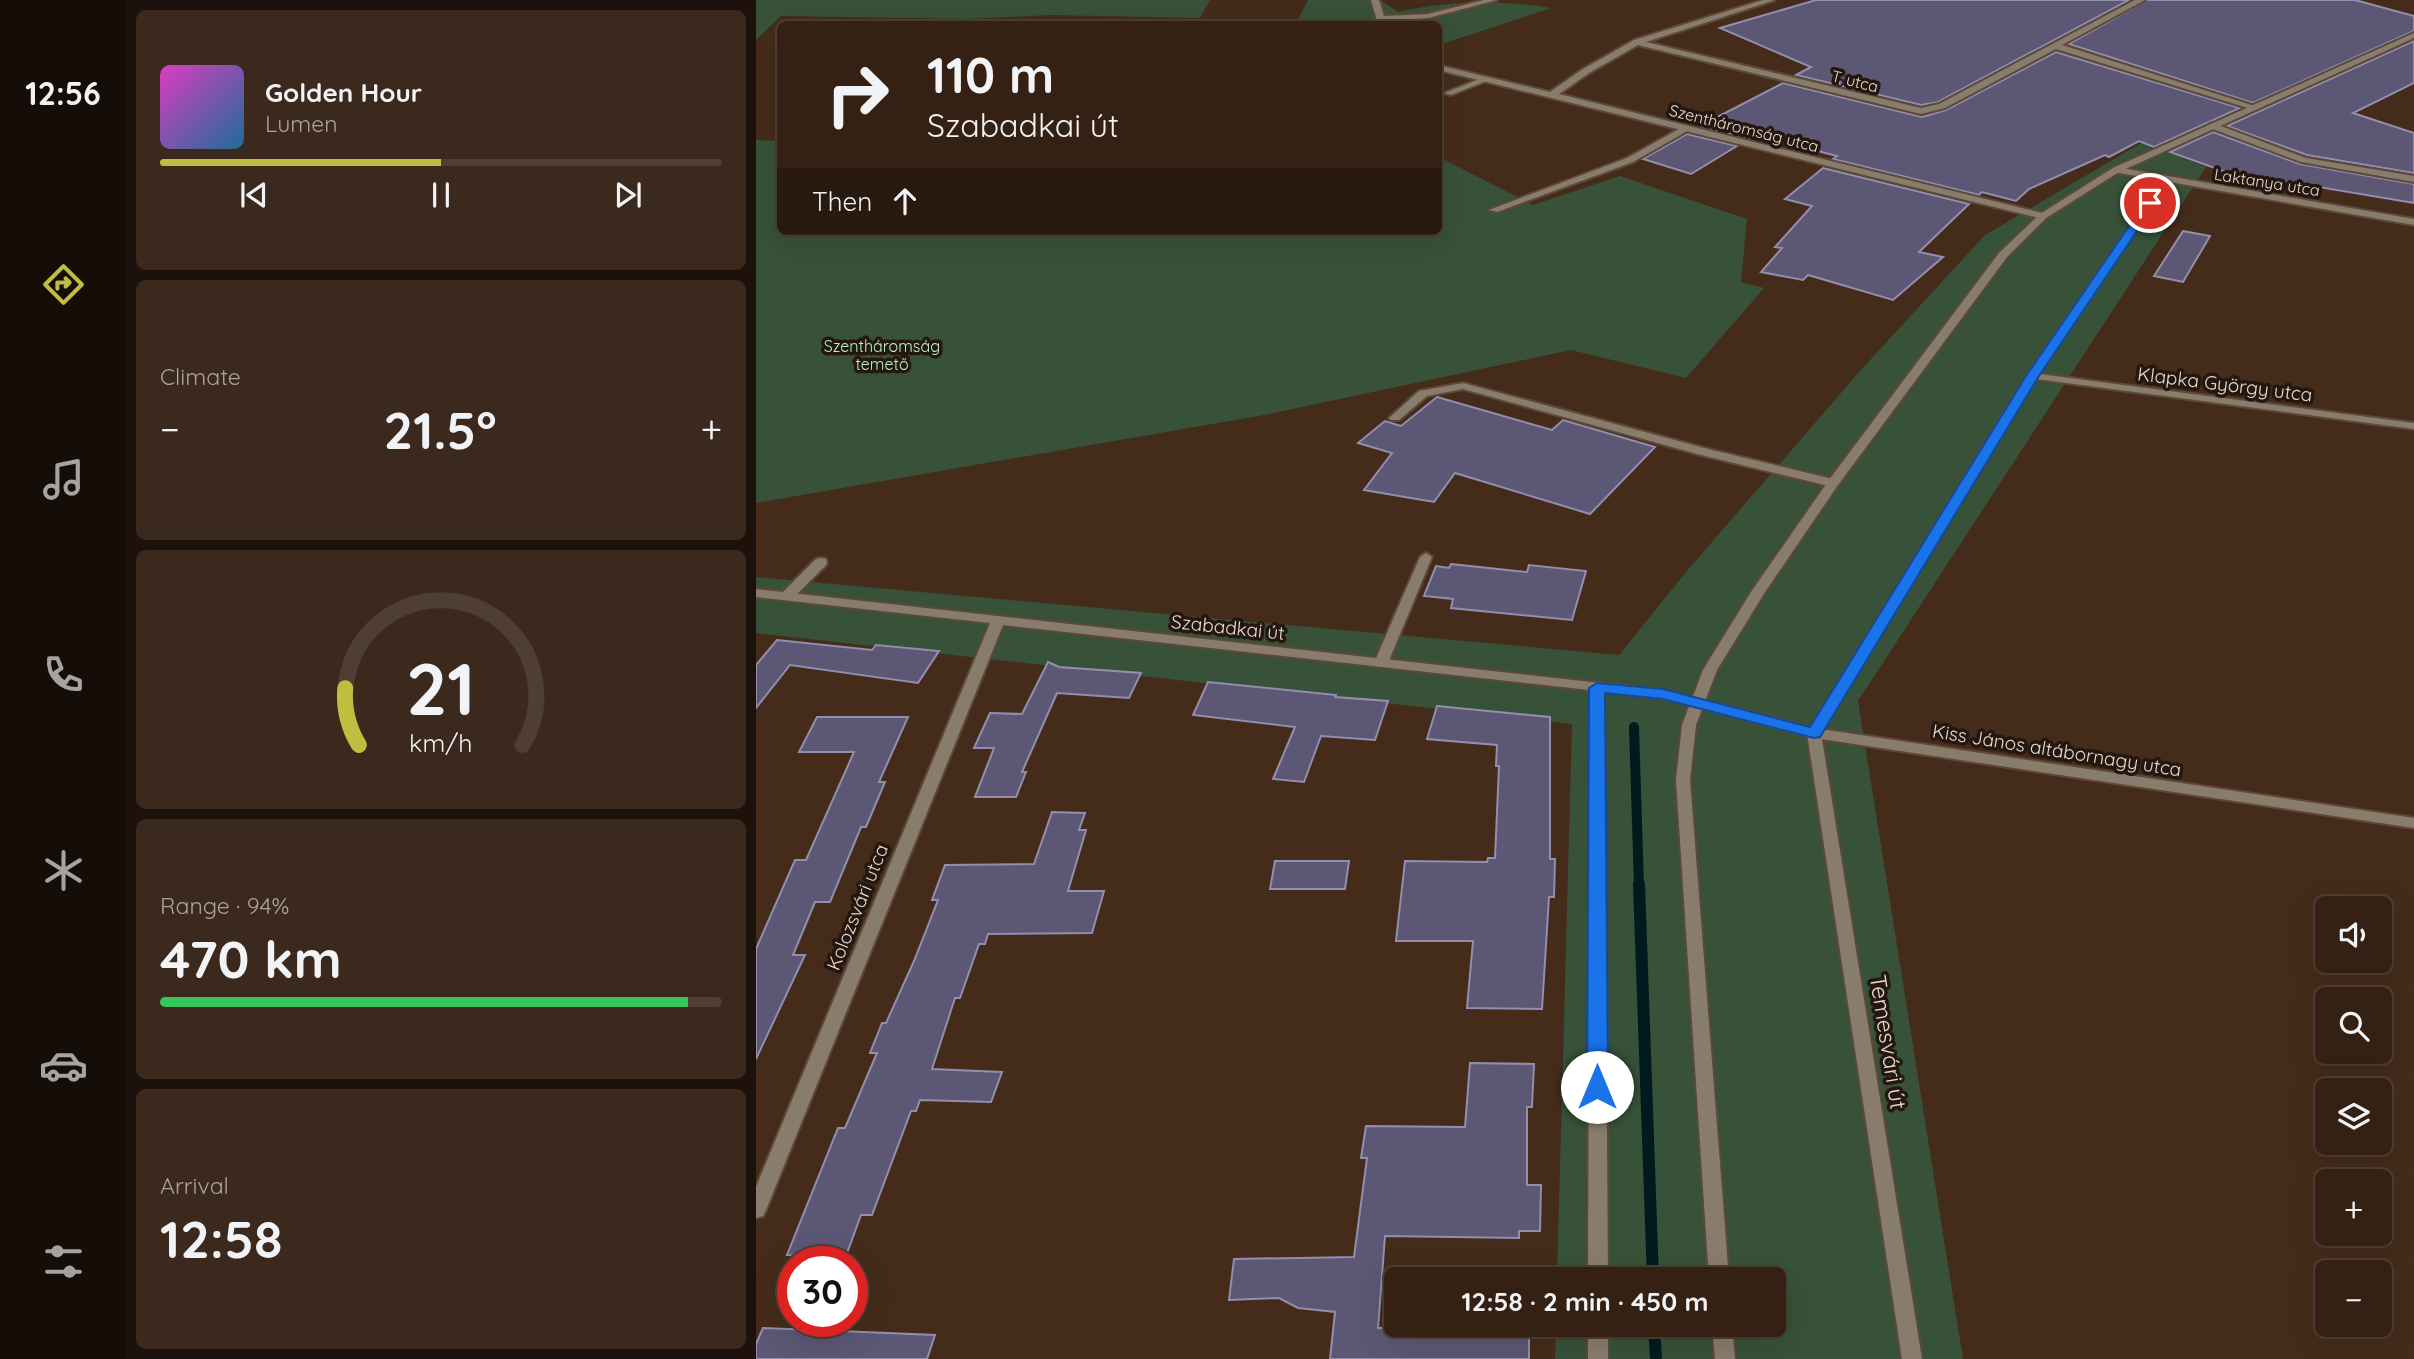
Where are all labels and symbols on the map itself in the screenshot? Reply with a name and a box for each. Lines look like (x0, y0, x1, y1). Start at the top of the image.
street label: T. utca (1829, 66, 1881, 96)
street label: Szentháromság utca (1667, 100, 1821, 156)
street label: Laktanya utca (2213, 164, 2321, 200)
pin (2120, 173, 2180, 233)
park label: Szentháromság temető (824, 336, 940, 374)
street label: Klapka György utca (2136, 361, 2314, 407)
street label: Szabadkai út (1170, 609, 1286, 645)
street label: Kiss János altábornagy utca (1931, 718, 2183, 782)
street label: Kolozsvári utca (821, 840, 893, 974)
street label: Temesvári út (1864, 973, 1913, 1111)
position arrow (1560, 1050, 1634, 1124)
speed limit sign: 30 (777, 1246, 868, 1337)

